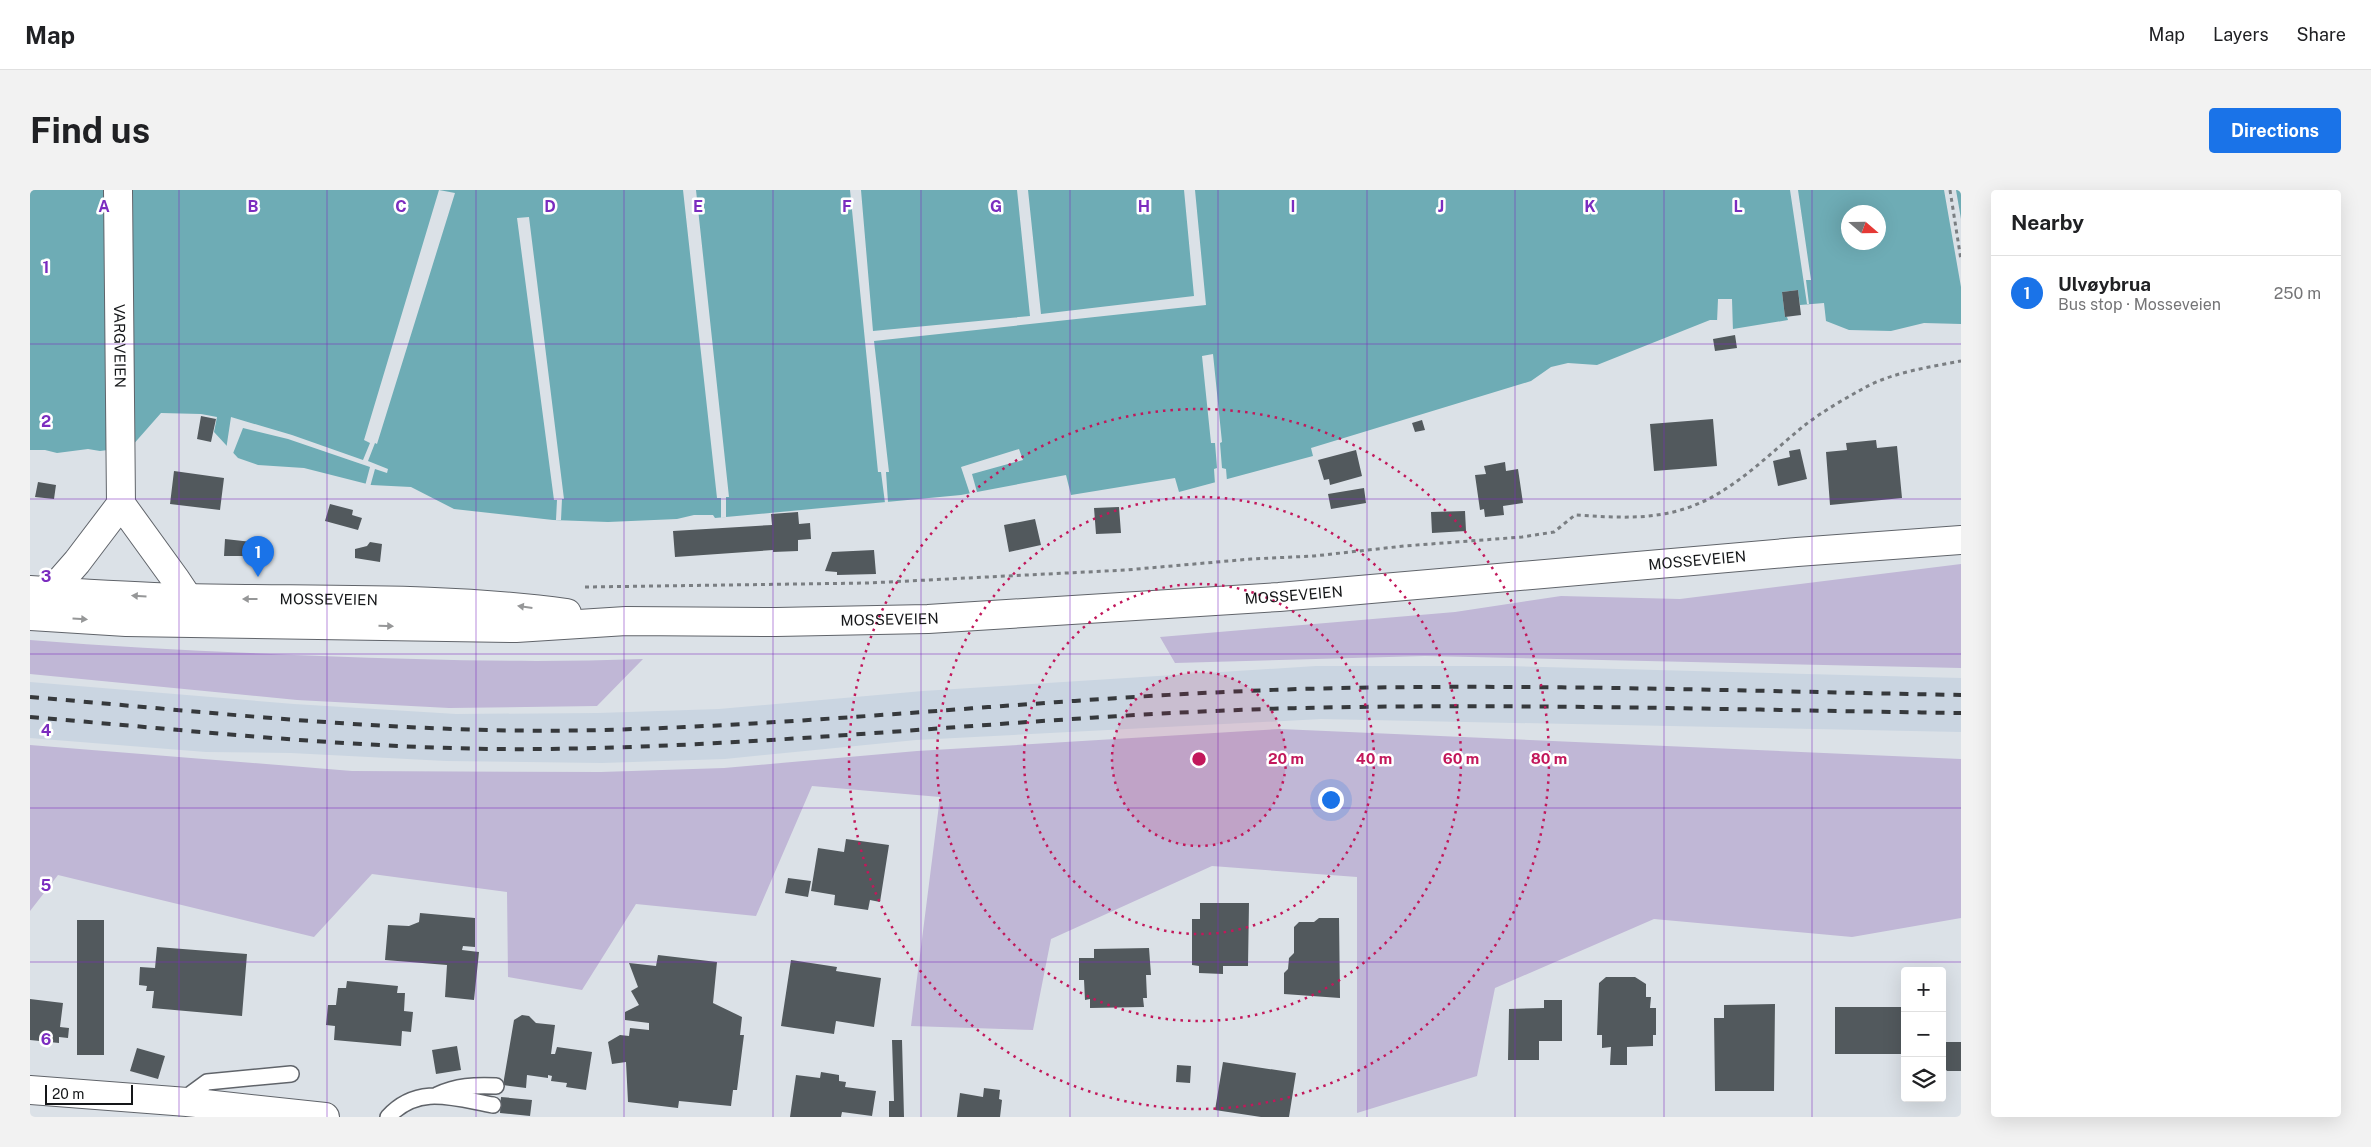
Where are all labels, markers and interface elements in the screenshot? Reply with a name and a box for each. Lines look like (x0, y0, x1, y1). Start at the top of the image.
text: Map (25, 21, 75, 49)
text: Map (2149, 24, 2185, 45)
text: Layers (2213, 24, 2269, 45)
text: Share (2297, 24, 2346, 45)
button: Directions (2209, 108, 2341, 153)
text: Find us (30, 110, 150, 151)
text: A (98, 197, 110, 216)
text: B (248, 197, 259, 216)
text: C (395, 197, 407, 216)
text: D (544, 197, 556, 216)
text: E (693, 197, 703, 216)
text: F (842, 197, 852, 216)
text: G (990, 197, 1002, 216)
text: H (1138, 197, 1150, 216)
text: I (1291, 197, 1295, 216)
text: J (1438, 197, 1444, 216)
text: K (1584, 197, 1596, 216)
text: L (1733, 197, 1743, 216)
north arrow (1841, 205, 1886, 250)
text: Nearby (2011, 210, 2084, 235)
text: 1 (43, 258, 49, 277)
text: Ulvøybrua (2058, 273, 2151, 295)
text: 1 (2024, 284, 2030, 303)
text: 250 m (2274, 284, 2321, 303)
text: Bus stop · Mosseveien (2058, 295, 2221, 314)
street label: VARGVEIEN (111, 304, 129, 388)
text: 2 (41, 412, 51, 431)
pin: 1 (242, 536, 274, 577)
street label: MOSSEVEIEN (1648, 547, 1747, 573)
text: 3 (41, 567, 51, 586)
street label: MOSSEVEIEN (1244, 582, 1343, 607)
street label: MOSSEVEIEN (280, 590, 378, 608)
one-way arrow (131, 592, 147, 600)
one-way arrow (242, 595, 258, 603)
one-way arrow (517, 603, 533, 611)
street label: MOSSEVEIEN (840, 609, 939, 629)
one-way arrow (72, 616, 88, 624)
one-way arrow (379, 622, 395, 630)
text: 4 (41, 721, 52, 740)
centre of rings (1190, 750, 1208, 768)
text: 20 m (1268, 750, 1304, 767)
text: 40 m (1356, 750, 1392, 767)
text: 60 m (1443, 750, 1479, 767)
text: 80 m (1531, 750, 1567, 767)
your location (1318, 787, 1344, 813)
text: 5 (41, 876, 52, 895)
map controls (1901, 967, 1946, 1102)
button: + (1901, 967, 1946, 1012)
button: − (1901, 1012, 1946, 1057)
text: 6 (41, 1030, 51, 1049)
button: layers (1901, 1057, 1946, 1102)
scale bar (45, 1082, 132, 1105)
text: 20 m (52, 1086, 84, 1102)

